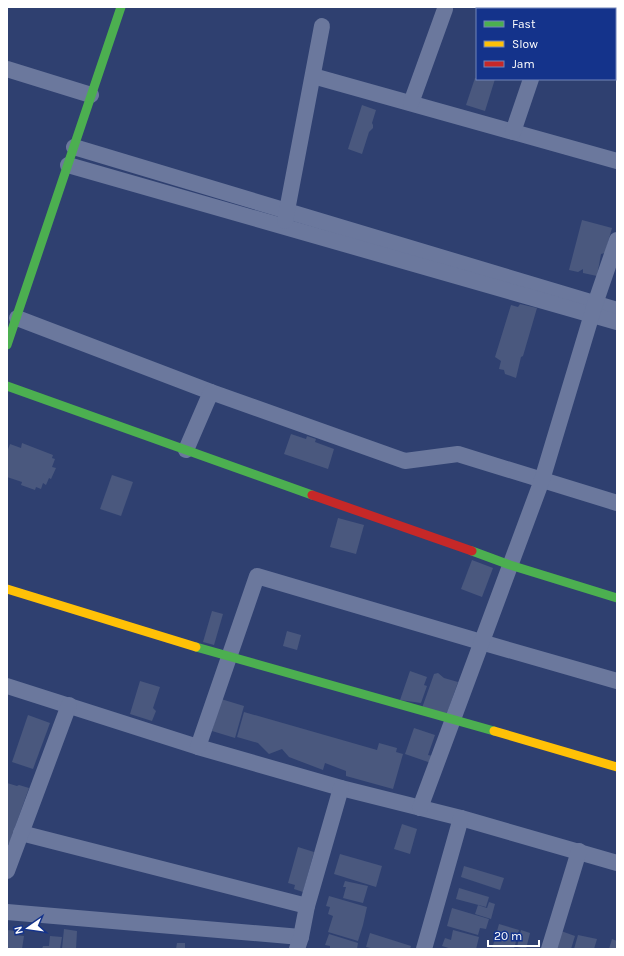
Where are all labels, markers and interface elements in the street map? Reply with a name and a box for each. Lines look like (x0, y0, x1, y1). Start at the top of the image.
legend (476, 8, 616, 80)
text: Fast (512, 17, 536, 31)
text: Slow (512, 37, 538, 51)
text: Jam (512, 57, 535, 71)
north arrow (8, 908, 48, 948)
scale bar (488, 922, 539, 948)
text: N (12, 925, 26, 935)
text: 20 m (494, 929, 522, 943)

